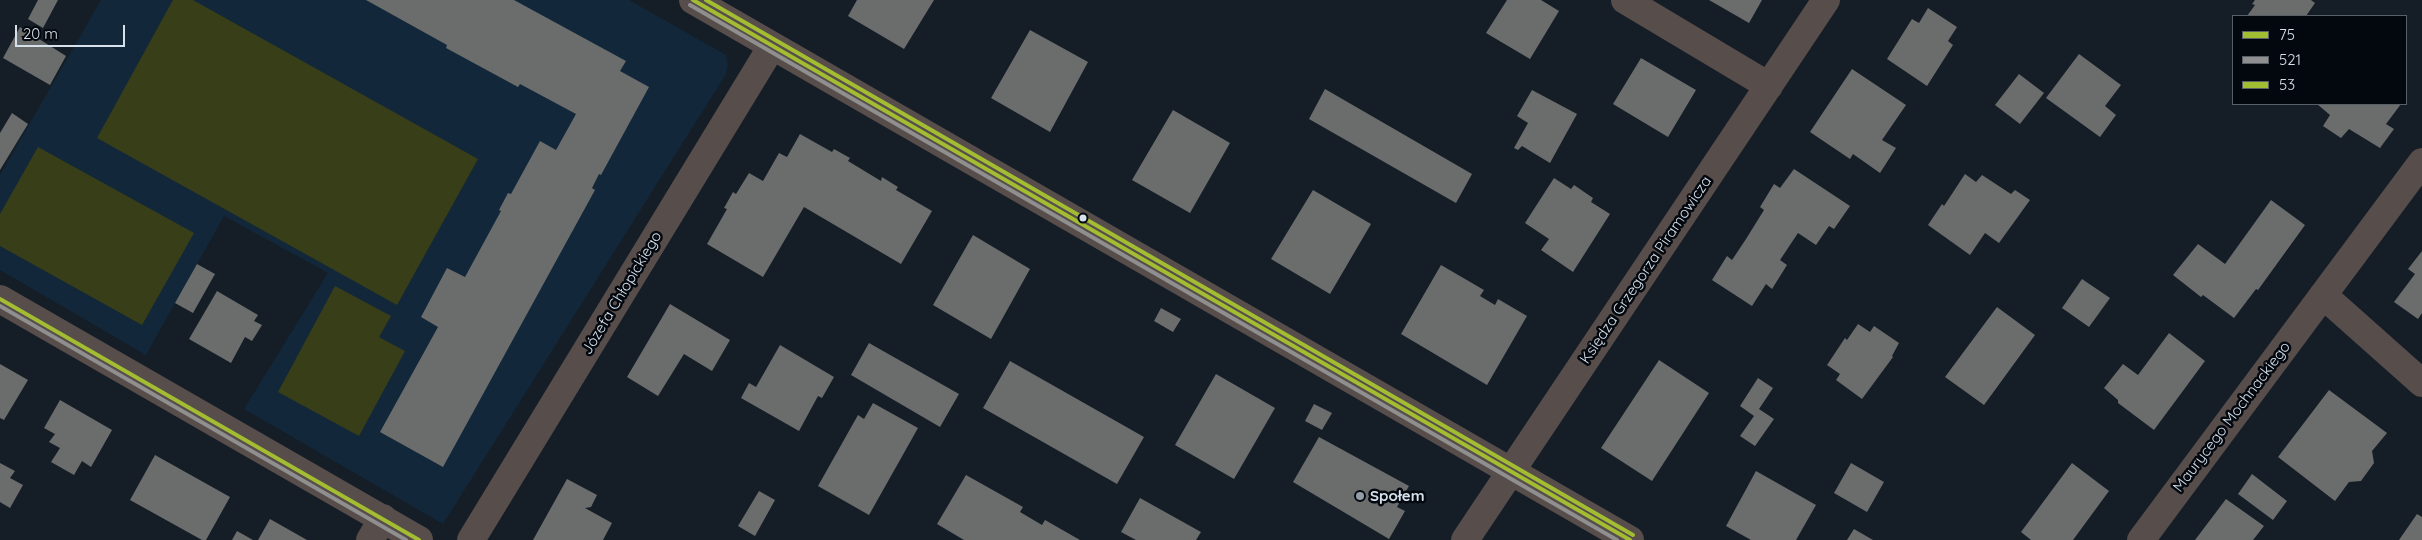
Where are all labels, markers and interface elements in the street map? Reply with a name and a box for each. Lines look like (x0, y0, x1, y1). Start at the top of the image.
scale bar (18, 15, 128, 47)
legend (2232, 15, 2407, 105)
text: 20 m (23, 24, 58, 43)
text: 75 (2279, 25, 2295, 44)
text: 521 (2279, 50, 2301, 69)
text: 53 (2279, 75, 2295, 94)
street label: Księdza Grzegorza Piramowicza (1576, 173, 1716, 367)
unlabelled marker (1078, 213, 1088, 223)
street label: Józefa Chłopickiego (578, 228, 666, 358)
street label: Maurycego Mochnackiego (2170, 338, 2294, 496)
place label: Społem (1370, 487, 1424, 505)
marker: Społem (1354, 490, 1366, 502)

